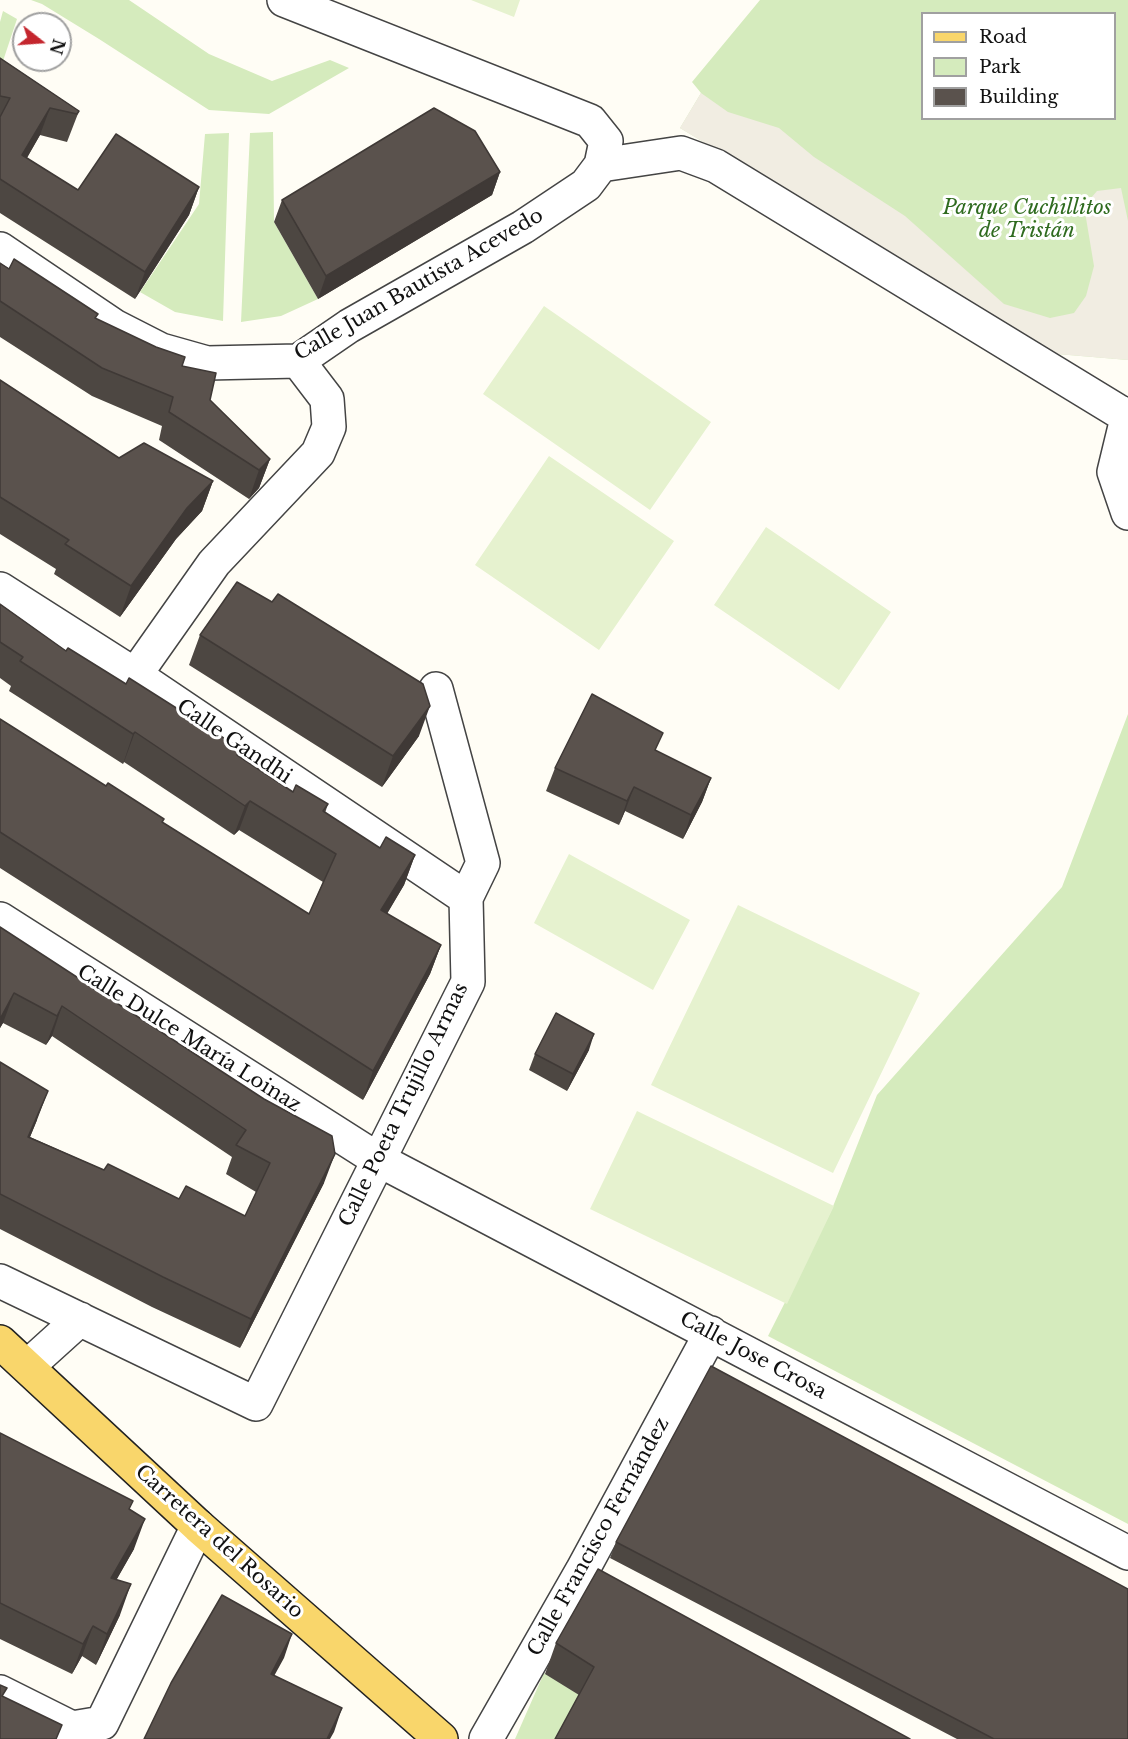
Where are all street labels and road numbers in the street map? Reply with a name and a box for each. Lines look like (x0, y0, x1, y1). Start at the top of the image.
street label: Calle Juan Bautista Acevedo (290, 204, 548, 366)
street label: Calle Gandhi (172, 695, 296, 789)
street label: Calle Dulce María Loinaz (73, 960, 305, 1118)
street label: Calle Poeta Trujillo Armas (334, 979, 474, 1231)
street label: Calle Jose Crosa (676, 1307, 830, 1405)
street label: Calle Francisco Fernández (523, 1413, 675, 1661)
street label: Carretera del Rosario (130, 1460, 308, 1624)

